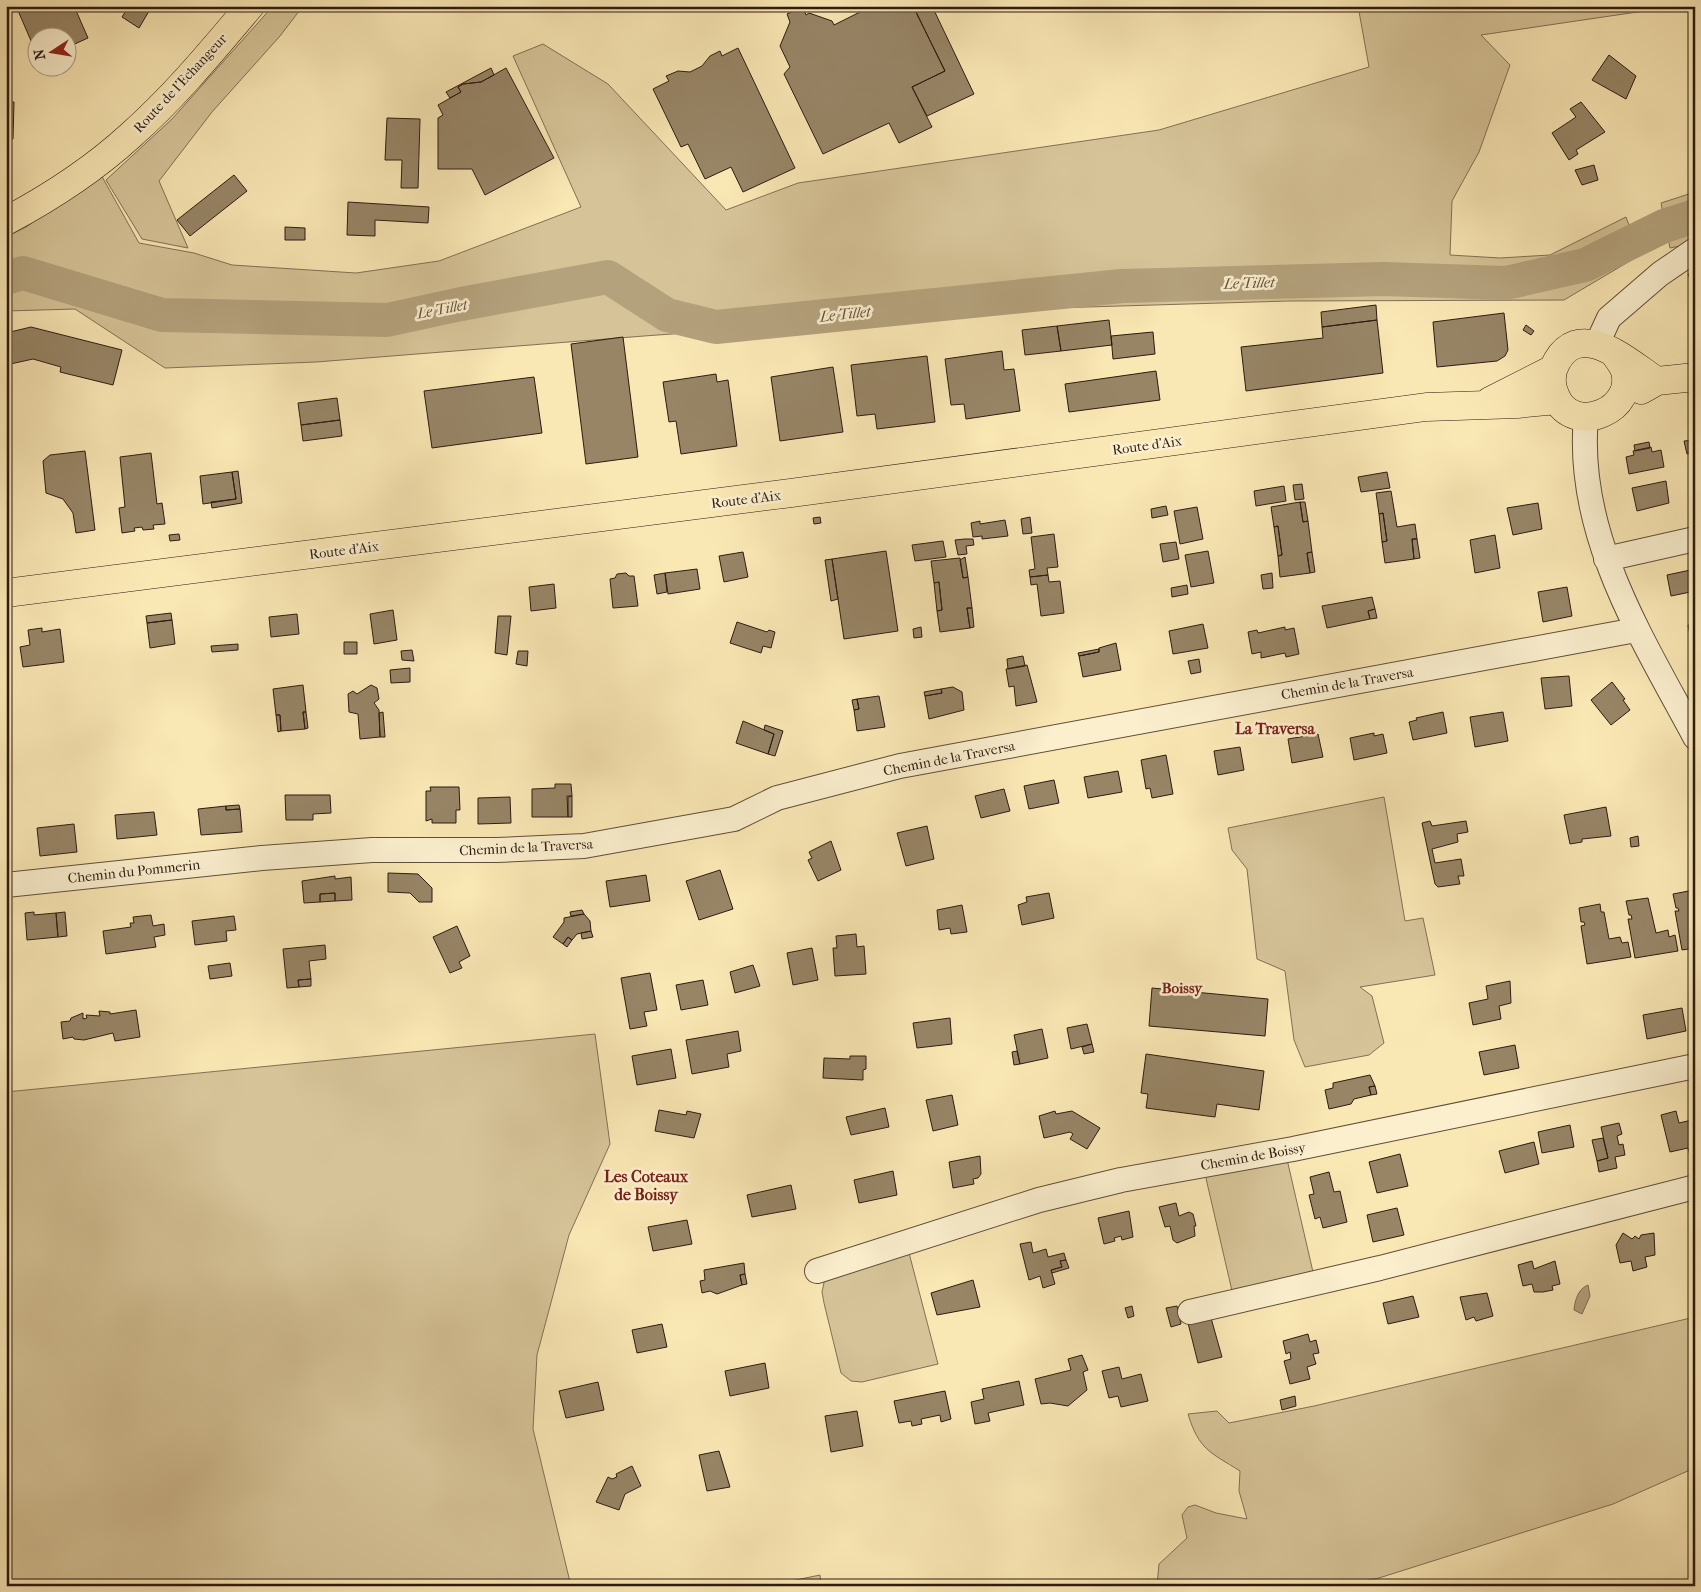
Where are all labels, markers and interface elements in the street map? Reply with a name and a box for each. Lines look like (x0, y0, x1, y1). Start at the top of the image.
north arrow (28, 28, 78, 78)
street label: Route de l'Echangeur (130, 30, 231, 137)
text: N (30, 47, 49, 62)
water label: Le Tillet (1222, 273, 1276, 293)
water label: Le Tillet (414, 295, 470, 323)
water label: Le Tillet (818, 302, 873, 326)
street label: Route d'Aix (1111, 432, 1184, 459)
street label: Route d'Aix (710, 487, 783, 512)
street label: Route d'Aix (308, 538, 381, 563)
street label: Chemin de la Traversa (1280, 663, 1415, 703)
district label: La Traversa (1235, 719, 1316, 738)
street label: Chemin de la Traversa (882, 737, 1017, 780)
street label: Chemin de la Traversa (459, 835, 594, 859)
street label: Chemin du Pommerin (67, 856, 201, 887)
district label: Boissy (1162, 979, 1203, 997)
street label: Chemin de Boissy (1199, 1139, 1308, 1174)
district label: Les Coteaux de Boissy (604, 1167, 689, 1205)

